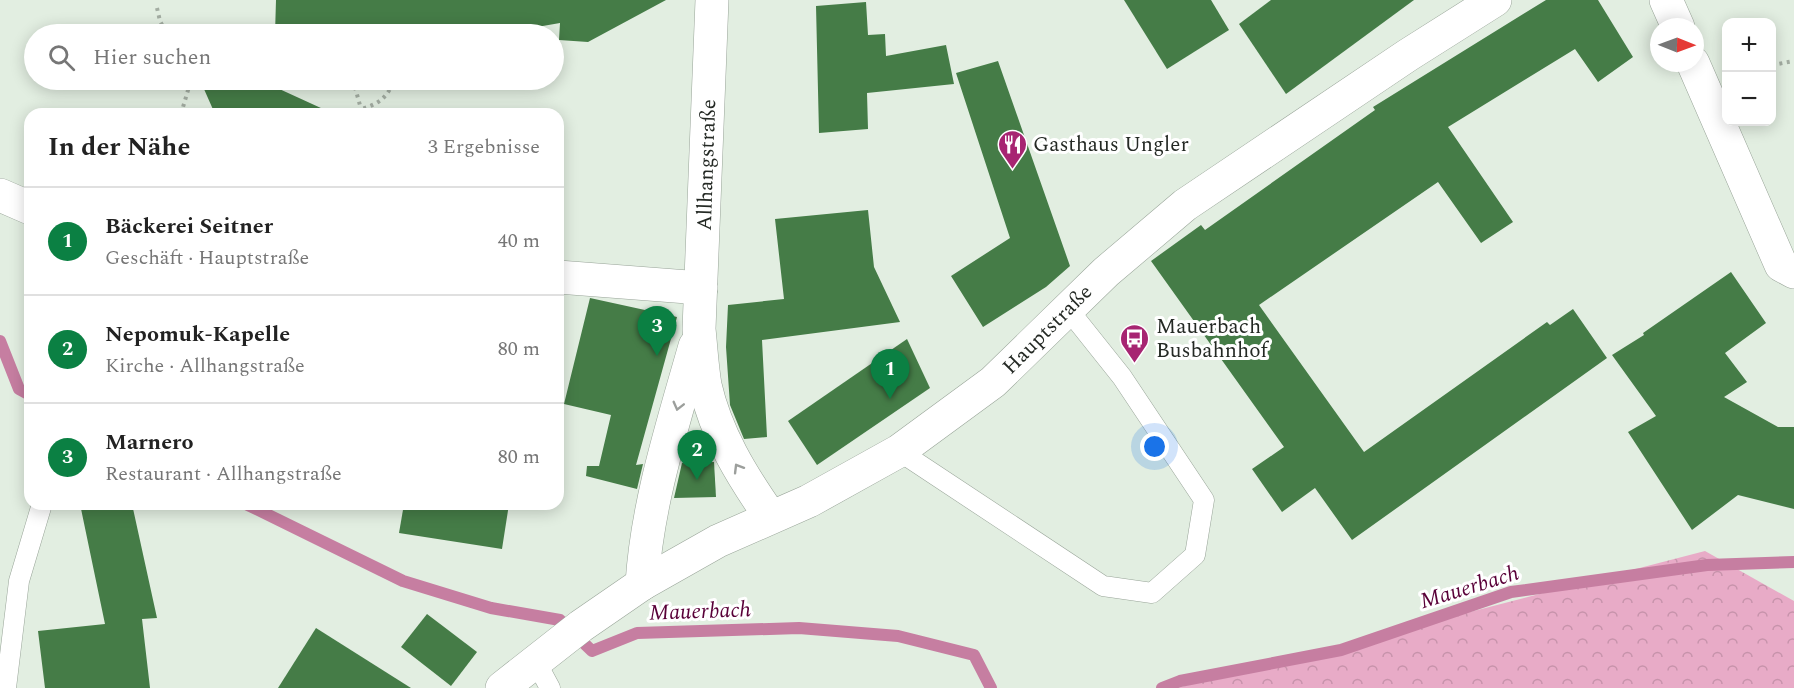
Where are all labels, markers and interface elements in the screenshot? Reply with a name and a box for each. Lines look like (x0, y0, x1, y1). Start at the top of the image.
north arrow (1650, 18, 1704, 72)
map controls (1722, 18, 1776, 126)
button: + (1722, 18, 1776, 72)
search box (24, 24, 564, 90)
icon: search (45, 41, 78, 74)
text: Hier suchen (93, 41, 211, 74)
button: − (1722, 72, 1776, 126)
street label: Allhangstraße (689, 99, 725, 231)
text: In der Nähe (48, 127, 190, 167)
restaurant icon: Gasthaus Ungler (996, 128, 1028, 170)
place label: Gasthaus Ungler (1033, 129, 1189, 161)
text: 3 Ergebnisse (428, 132, 540, 162)
text: Bäckerei Seitner (105, 210, 273, 243)
text: 1 (62, 226, 73, 256)
text: 40 m (498, 226, 540, 256)
text: Geschäft · Hauptstraße (105, 243, 309, 273)
street label: Hauptstraße (995, 277, 1100, 382)
pin: 3 (638, 306, 676, 356)
place label: Mauerbach Busbahnhof (1156, 311, 1269, 367)
text: Nepomuk-Kapelle (105, 318, 290, 351)
bus stop icon: Mauerbach Busbahnhof (1119, 322, 1151, 364)
text: 2 (62, 334, 73, 364)
text: 80 m (498, 334, 540, 364)
pin: 1 (870, 350, 910, 399)
text: Kirche · Allhangstraße (105, 351, 305, 381)
one-way arrow (673, 400, 685, 411)
text: Marnero (105, 426, 193, 459)
pin: 2 (678, 430, 716, 480)
your location (1140, 432, 1169, 461)
text: 3 (62, 442, 73, 472)
text: 80 m (498, 442, 540, 472)
text: Restaurant · Allhangstraße (105, 459, 342, 489)
one-way arrow (734, 464, 746, 474)
water label: Mauerbach (1416, 557, 1523, 618)
water label: Mauerbach (649, 593, 752, 630)

